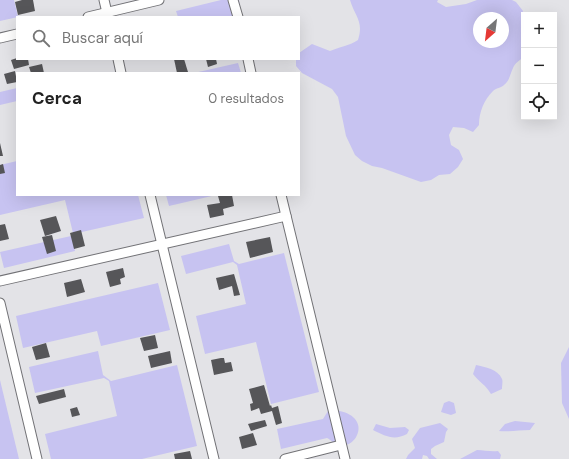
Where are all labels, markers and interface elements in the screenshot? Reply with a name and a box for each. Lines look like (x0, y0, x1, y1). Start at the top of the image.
north arrow (473, 12, 509, 48)
map controls (521, 12, 557, 120)
button: + (521, 12, 557, 48)
search box (16, 16, 300, 60)
icon: search (30, 27, 52, 49)
text: Buscar aquí (62, 28, 143, 48)
button: − (521, 48, 557, 84)
button: locate (521, 84, 557, 120)
text: Cerca (32, 87, 82, 109)
text: 0 resultados (208, 90, 284, 107)

